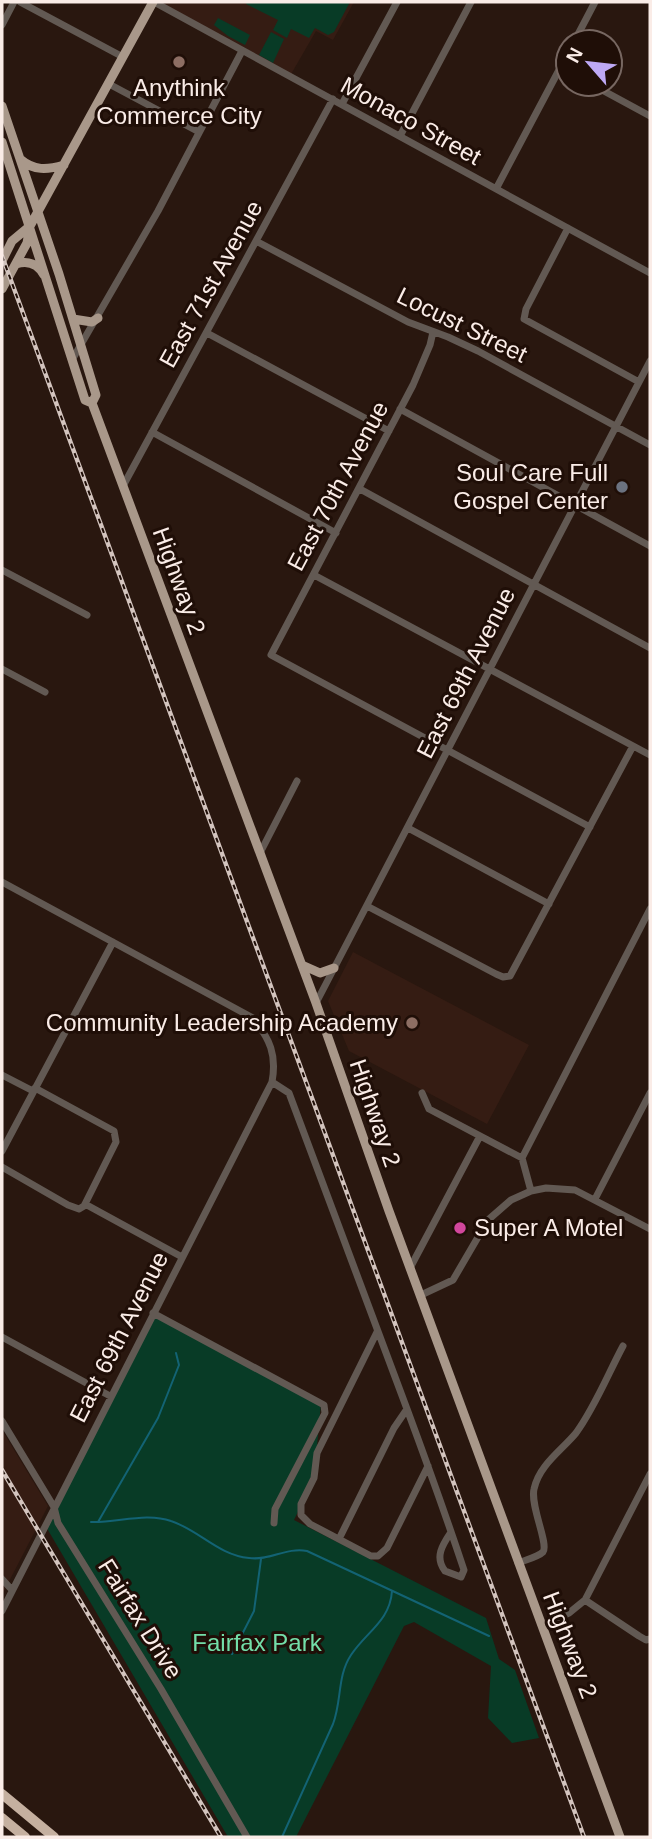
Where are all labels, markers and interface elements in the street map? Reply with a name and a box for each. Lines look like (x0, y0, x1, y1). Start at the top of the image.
north arrow (554, 28, 624, 98)
text: N (562, 44, 587, 66)
marker: Anythink Commerce City (171, 54, 187, 70)
street label: Monaco Street (336, 71, 486, 170)
place label: Anythink Commerce City (96, 74, 262, 129)
street label: East 71st Avenue (154, 196, 268, 372)
street label: Locust Street (393, 281, 532, 368)
street label: East 70th Avenue (282, 397, 394, 575)
place label: Soul Care Full Gospel Center (453, 459, 608, 514)
marker: Soul Care Full Gospel Center (614, 479, 630, 495)
street label: Highway 2 (148, 524, 211, 638)
street label: East 69th Avenue (411, 583, 520, 763)
place label: Community Leadership Academy (46, 1009, 398, 1036)
marker: Community Leadership Academy (404, 1015, 420, 1031)
street label: Highway 2 (344, 1055, 406, 1170)
place label: Super A Motel (474, 1214, 623, 1241)
marker: Super A Motel (452, 1220, 468, 1236)
street label: East 69th Avenue (64, 1247, 173, 1427)
street label: Fairfax Drive (93, 1554, 188, 1684)
street label: Highway 2 (538, 1588, 603, 1702)
park label: Fairfax Park (192, 1629, 323, 1656)

